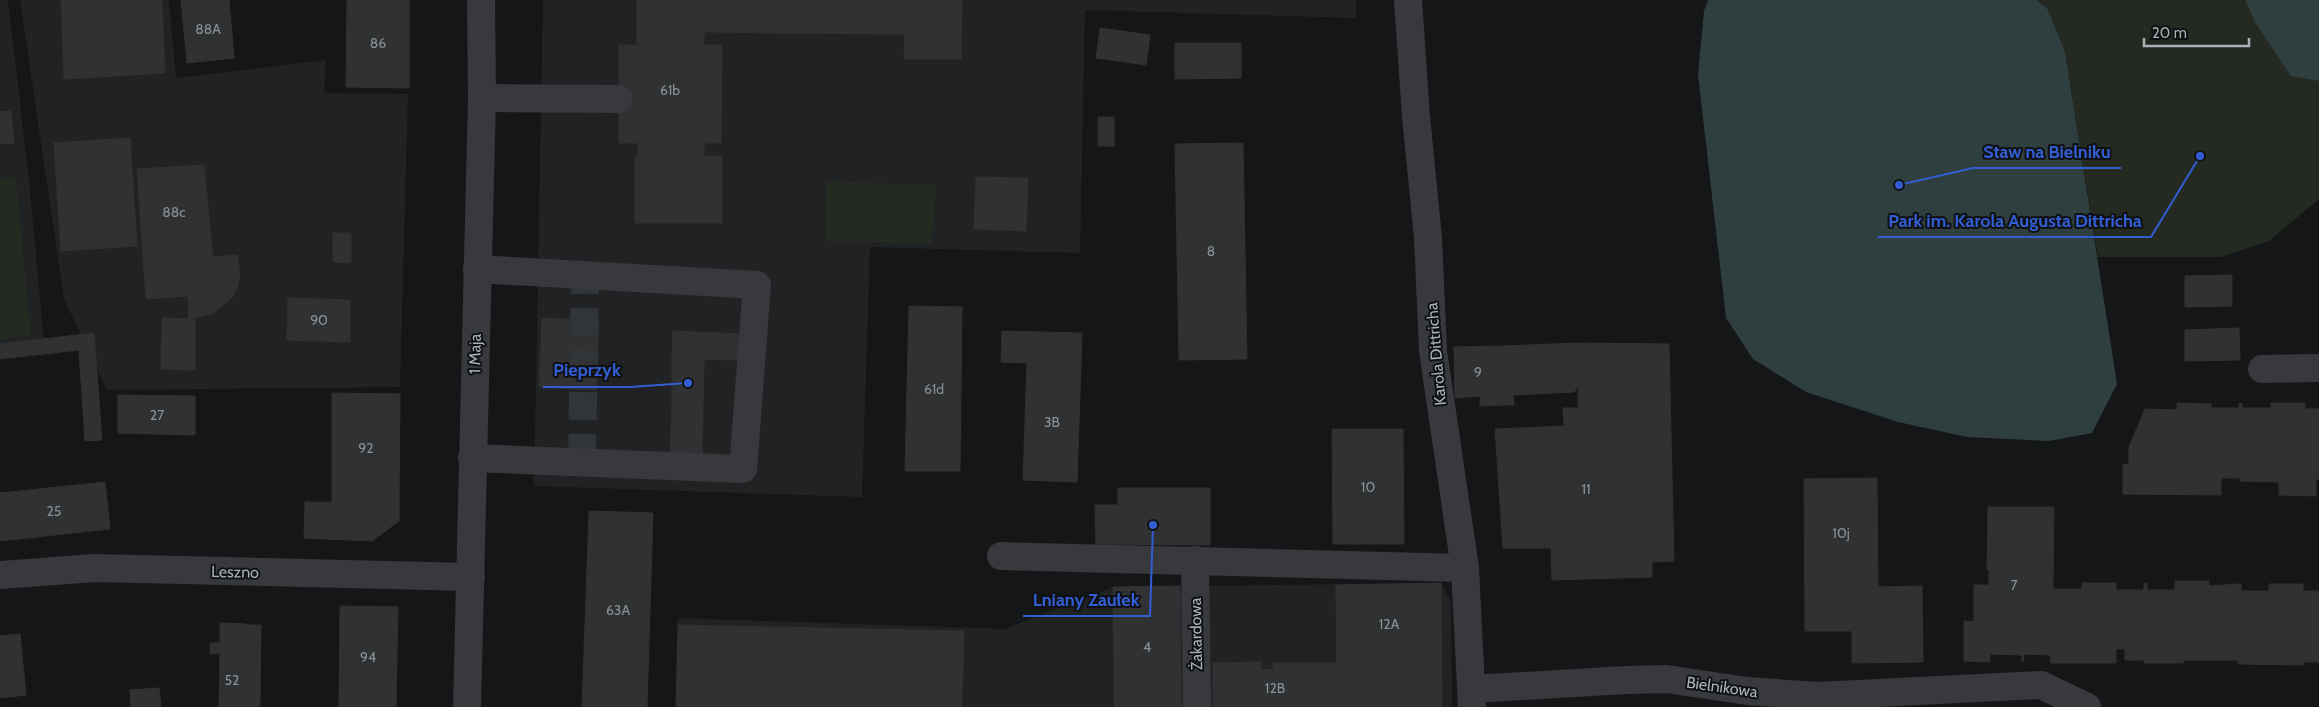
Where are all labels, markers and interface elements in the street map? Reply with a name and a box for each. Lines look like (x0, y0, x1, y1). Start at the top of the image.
scale bar (2144, 15, 2249, 47)
house number: 88A (195, 20, 221, 38)
text: 20 m (2152, 24, 2187, 42)
house number: 86 (370, 34, 386, 52)
house number: 61b (660, 81, 680, 99)
callout: Staw na Bielniku (1973, 135, 2121, 168)
text: Staw na Bielniku (1983, 141, 2111, 163)
house number: 88c (162, 203, 186, 221)
callout: Park im. Karola Augusta Dittricha (1878, 204, 2151, 237)
text: Park im. Karola Augusta Dittricha (1888, 210, 2142, 232)
house number: 8 (1207, 242, 1215, 260)
street label: Karola Dittricha (1422, 301, 1450, 406)
house number: 90 (310, 311, 328, 329)
street label: 1 Maja (465, 333, 485, 374)
callout: Pieprzyk (543, 354, 630, 387)
text: Pieprzyk (553, 359, 621, 381)
house number: 9 (1474, 363, 1482, 381)
house number: 61d (924, 380, 944, 398)
house number: 27 (150, 406, 164, 424)
house number: 3B (1044, 413, 1060, 431)
house number: 92 (358, 439, 374, 457)
house number: 10 (1361, 478, 1375, 496)
house number: 11 (1581, 480, 1591, 498)
house number: 25 (47, 502, 61, 520)
house number: 10j (1832, 524, 1850, 542)
street label: Leszno (211, 562, 259, 582)
house number: 7 (2010, 576, 2018, 594)
callout: Lniany Zaułek (1023, 583, 1150, 616)
text: Lniany Zaułek (1033, 589, 1140, 611)
street label: Żakardowa (1186, 597, 1206, 671)
house number: 63A (606, 601, 630, 619)
house number: 12A (1379, 615, 1400, 633)
house number: 4 (1143, 638, 1151, 656)
house number: 94 (360, 648, 376, 666)
house number: 52 (225, 671, 239, 689)
street label: Bielnikowa (1685, 673, 1759, 701)
house number: 12B (1265, 679, 1285, 697)

